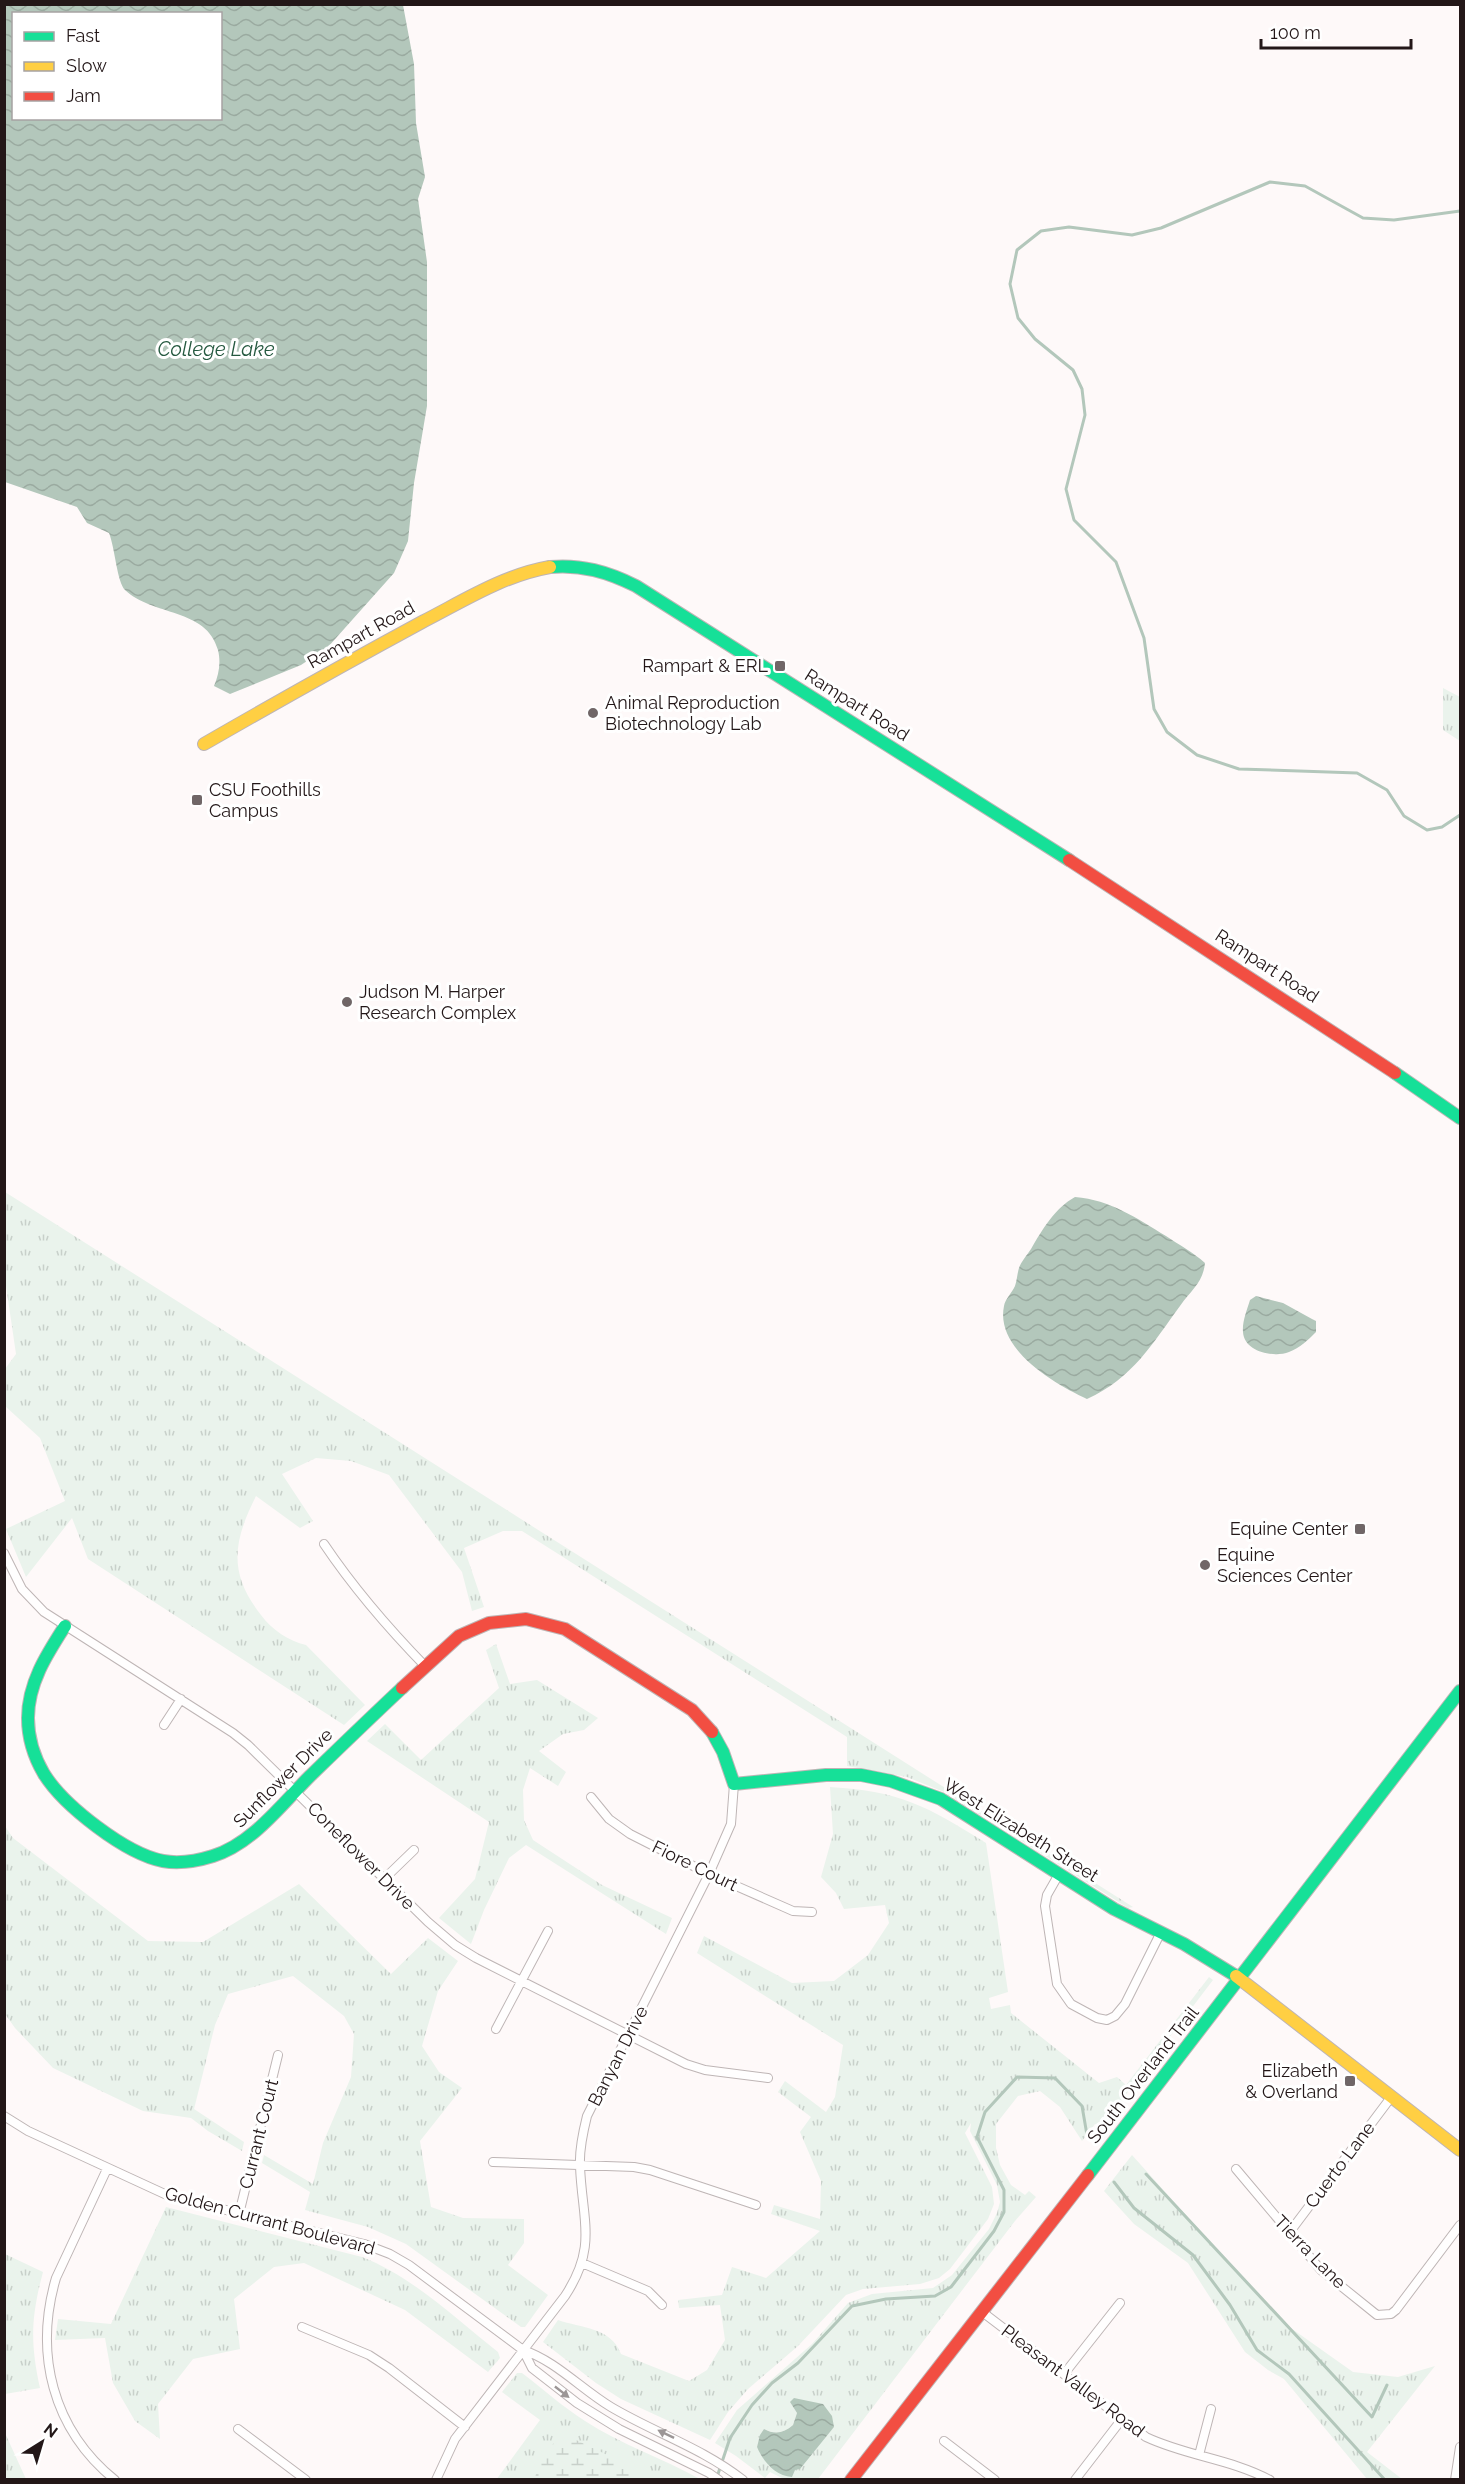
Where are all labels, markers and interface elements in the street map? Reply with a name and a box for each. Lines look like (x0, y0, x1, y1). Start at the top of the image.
legend (12, 12, 222, 120)
scale bar (1261, 12, 1411, 50)
text: 100 m (1270, 22, 1321, 43)
text: Fast (66, 25, 100, 46)
text: Slow (66, 55, 107, 76)
text: Jam (66, 85, 101, 106)
water label: College Lake (157, 337, 275, 361)
street label: Rampart Road (304, 597, 418, 673)
place label: Rampart & ERL (642, 655, 768, 676)
marker: Rampart & ERL (773, 659, 787, 673)
street label: Rampart Road (801, 664, 913, 745)
place label: Animal Reproduction Biotechnology Lab (605, 692, 780, 734)
marker: Animal Reproduction Biotechnology Lab (586, 706, 600, 720)
place label: CSU Foothills Campus (209, 779, 321, 821)
marker: CSU Foothills Campus (190, 793, 204, 807)
street label: Rampart Road (1212, 924, 1323, 1007)
place label: Judson M. Harper Research Complex (359, 981, 516, 1023)
marker: Judson M. Harper Research Complex (340, 995, 354, 1009)
place label: Equine Center (1230, 1518, 1349, 1539)
marker: Equine Center (1353, 1522, 1367, 1536)
place label: Equine Sciences Center (1217, 1544, 1353, 1586)
marker: Equine Sciences Center (1198, 1558, 1212, 1572)
street label: Sunflower Drive (229, 1724, 337, 1831)
street label: West Elizabeth Street (940, 1773, 1103, 1886)
street label: Coneflower Drive (303, 1798, 420, 1914)
street label: Fiore Court (649, 1836, 741, 1895)
street label: Banyan Drive (583, 2002, 652, 2109)
street label: South Overland Trail (1083, 2002, 1203, 2147)
place label: Elizabeth & Overland (1245, 2060, 1338, 2102)
marker: Elizabeth & Overland (1343, 2074, 1357, 2088)
street label: Currant Court (235, 2077, 282, 2191)
street label: Cuerto Lane (1300, 2117, 1379, 2212)
street label: Golden Currant Boulevard (163, 2182, 378, 2259)
street label: Tierra Lane (1270, 2211, 1351, 2293)
street label: Pleasant Valley Road (998, 2320, 1149, 2441)
one-way arrow (554, 2385, 570, 2398)
north arrow (12, 2412, 72, 2472)
text: N (40, 2419, 61, 2442)
one-way arrow (657, 2430, 674, 2439)

